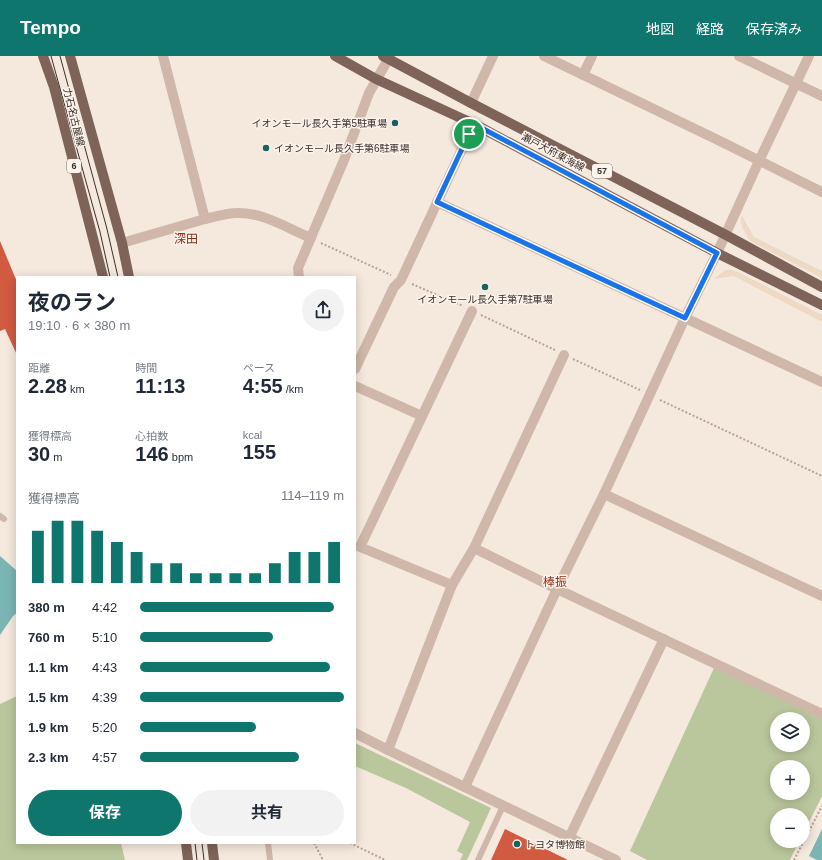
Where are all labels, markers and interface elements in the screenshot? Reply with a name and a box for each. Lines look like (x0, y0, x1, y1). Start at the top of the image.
text: Tempo (20, 17, 81, 38)
text: 地図 (646, 21, 674, 37)
text: 経路 (696, 21, 724, 37)
text: 保存済み (746, 21, 802, 37)
street label: 力石名古屋線 (61, 87, 87, 147)
pin (452, 117, 486, 151)
place label: イオンモール長久手第5駐車場 (251, 118, 387, 129)
marker: イオンモール長久手第5駐車場 (390, 118, 400, 128)
icon: arrive (458, 123, 480, 145)
street label: 瀬戸大府東海線 (520, 131, 586, 173)
marker: イオンモール長久手第6駐車場 (261, 143, 271, 153)
place label: イオンモール長久手第6駐車場 (274, 143, 410, 154)
road number: 6 (67, 159, 81, 173)
road number: 57 (592, 164, 612, 178)
district label: 深田 (174, 232, 198, 246)
marker: イオンモール長久手第7駐車場 (480, 282, 490, 292)
button: share (302, 289, 344, 331)
text: 夜のラン (28, 290, 116, 315)
place label: イオンモール長久手第7駐車場 (417, 294, 553, 305)
text: 19:10 · 6 × 380 m (28, 318, 130, 333)
text: 距離 (28, 362, 50, 374)
text: 時間 (135, 362, 157, 374)
text: ペース (243, 362, 275, 374)
text: 2.28 (28, 375, 67, 397)
text: 11:13 (135, 375, 185, 397)
text: 4:55 (243, 375, 283, 397)
text: km (67, 383, 85, 395)
text: /km (283, 383, 303, 395)
text: kcal (243, 429, 262, 441)
text: 獲得標高 (28, 430, 72, 442)
text: 心拍数 (135, 430, 168, 442)
text: 155 (243, 441, 276, 463)
text: 30 (28, 443, 50, 465)
text: 146 (135, 443, 169, 465)
text: m (50, 451, 62, 463)
text: bpm (169, 451, 193, 463)
text: 114–119 m (281, 488, 344, 503)
text: 獲得標高 (28, 491, 80, 506)
district label: 棒振 (543, 575, 567, 589)
text: 380 m (28, 600, 65, 615)
text: 4:42 (92, 600, 117, 615)
text: 760 m (28, 630, 65, 645)
text: 5:10 (92, 630, 117, 645)
text: 1.1 km (28, 660, 68, 675)
text: 4:43 (92, 660, 117, 675)
text: 1.5 km (28, 690, 68, 705)
text: 4:39 (92, 690, 117, 705)
map controls (770, 712, 810, 848)
button: layers (770, 712, 810, 752)
text: 1.9 km (28, 720, 68, 735)
text: 5:20 (92, 720, 117, 735)
text: 2.3 km (28, 750, 68, 765)
text: 4:57 (92, 750, 117, 765)
button: + (770, 760, 810, 800)
button: 保存 (28, 790, 182, 836)
button: 共有 (190, 790, 344, 836)
button: − (770, 808, 810, 848)
marker: トヨタ博物館 (512, 839, 522, 849)
place label: トヨタ博物館 (525, 839, 585, 850)

